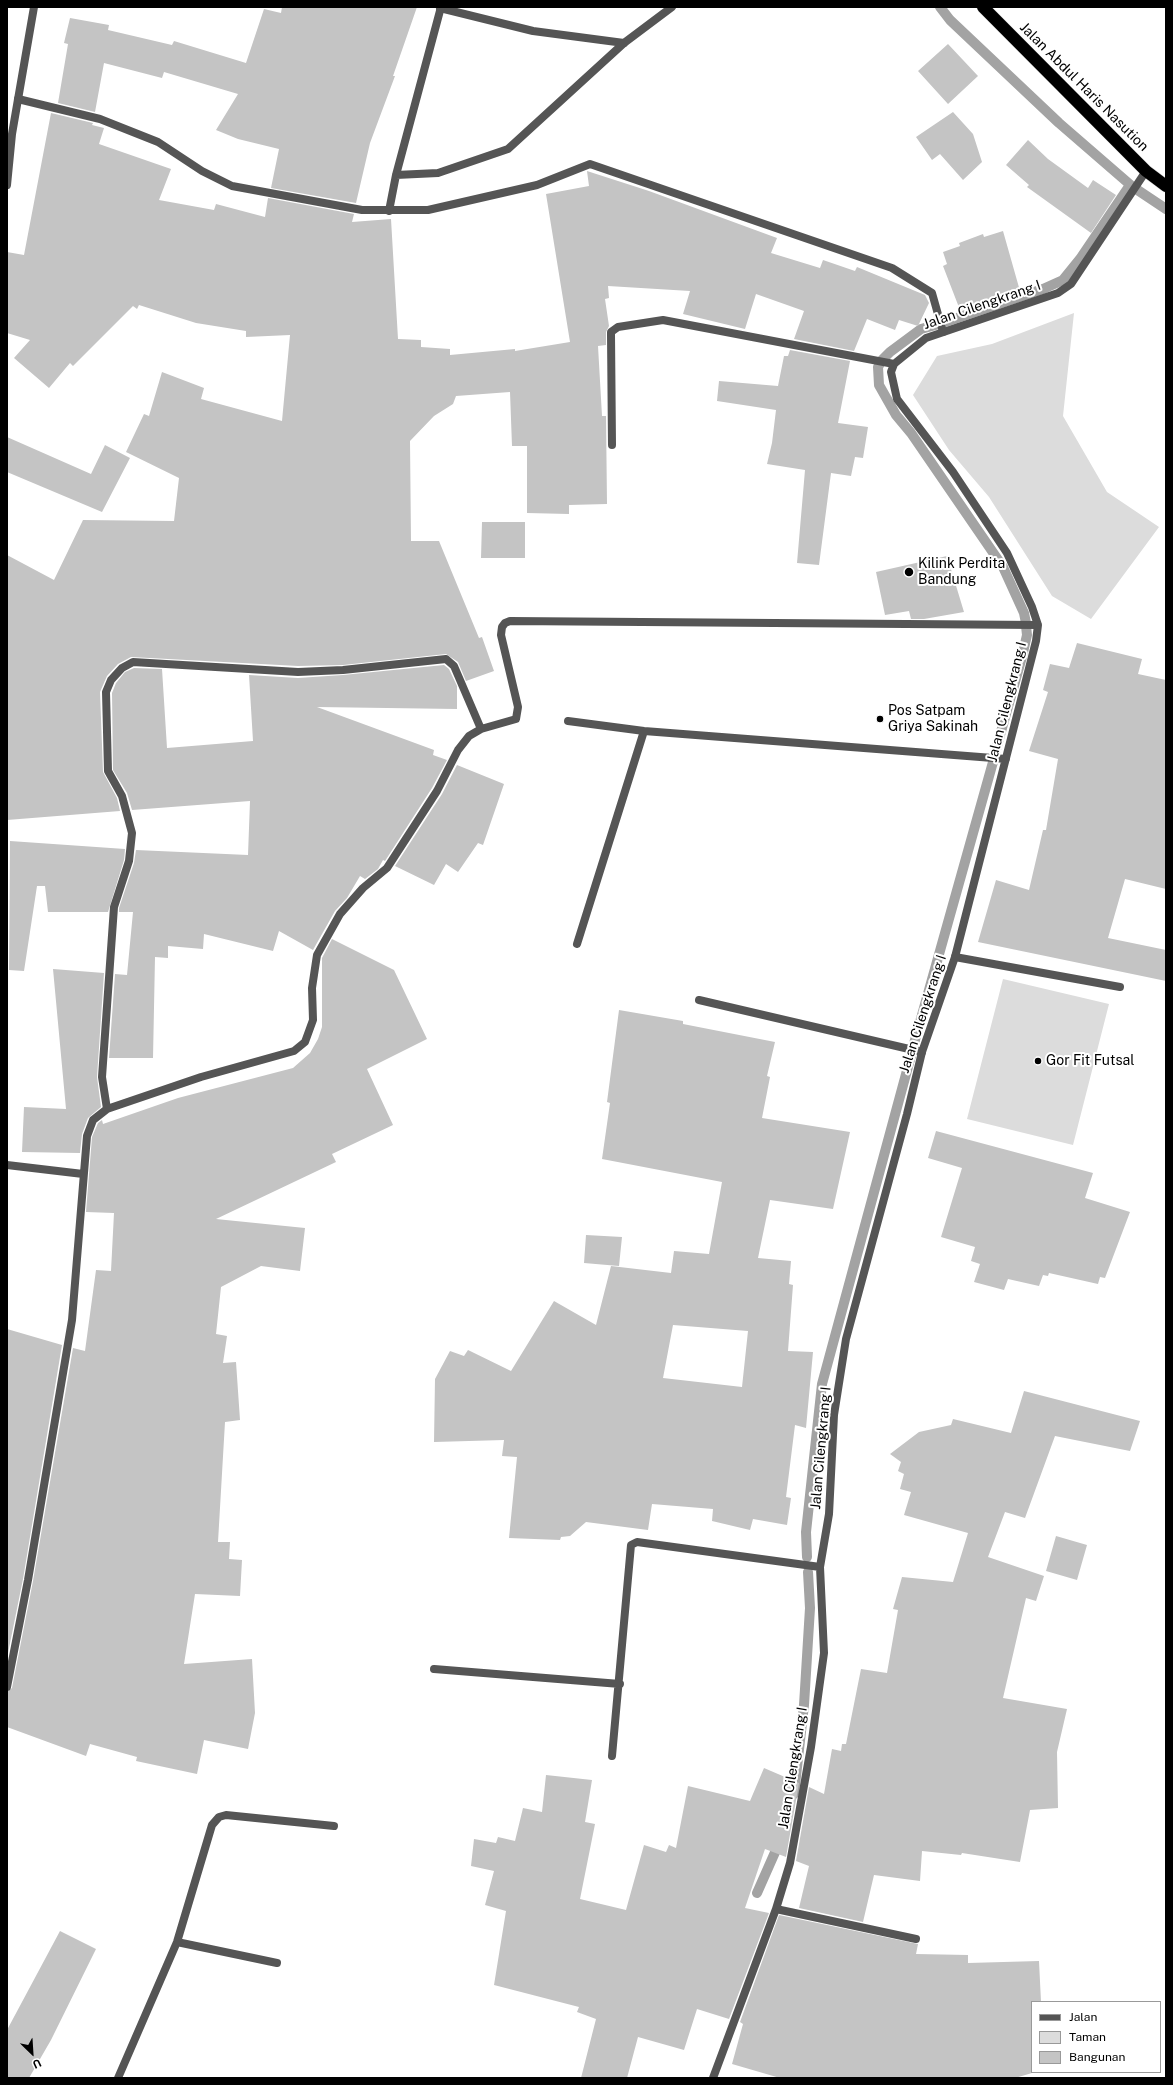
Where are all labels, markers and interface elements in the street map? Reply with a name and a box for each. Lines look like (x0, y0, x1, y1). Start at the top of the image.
street label: Jalan Abdul Haris Nasution (1016, 19, 1152, 155)
street label: Jalan Cilengkrang I (921, 277, 1043, 333)
place label: Kilink Perdita Bandung (918, 556, 1005, 588)
marker: Kilink Perdita Bandung (903, 566, 915, 578)
street label: Jalan Cilengkrang I (984, 640, 1030, 764)
place label: Pos Satpam Griya Sakinah (888, 703, 978, 736)
marker: Pos Satpam Griya Sakinah (875, 714, 885, 724)
street label: Jalan Cilengkrang I (896, 953, 950, 1075)
place label: Gor Fit Futsal (1046, 1053, 1135, 1069)
marker: Gor Fit Futsal (1033, 1056, 1043, 1066)
street label: Jalan Cilengkrang I (807, 1386, 835, 1510)
street label: Jalan Cilengkrang I (775, 1706, 811, 1830)
legend (1031, 2001, 1161, 2073)
text: Jalan (1069, 2010, 1097, 2024)
text: Taman (1069, 2030, 1106, 2044)
north arrow (12, 2033, 52, 2073)
text: Bangunan (1069, 2050, 1125, 2064)
text: U (31, 2057, 43, 2071)

